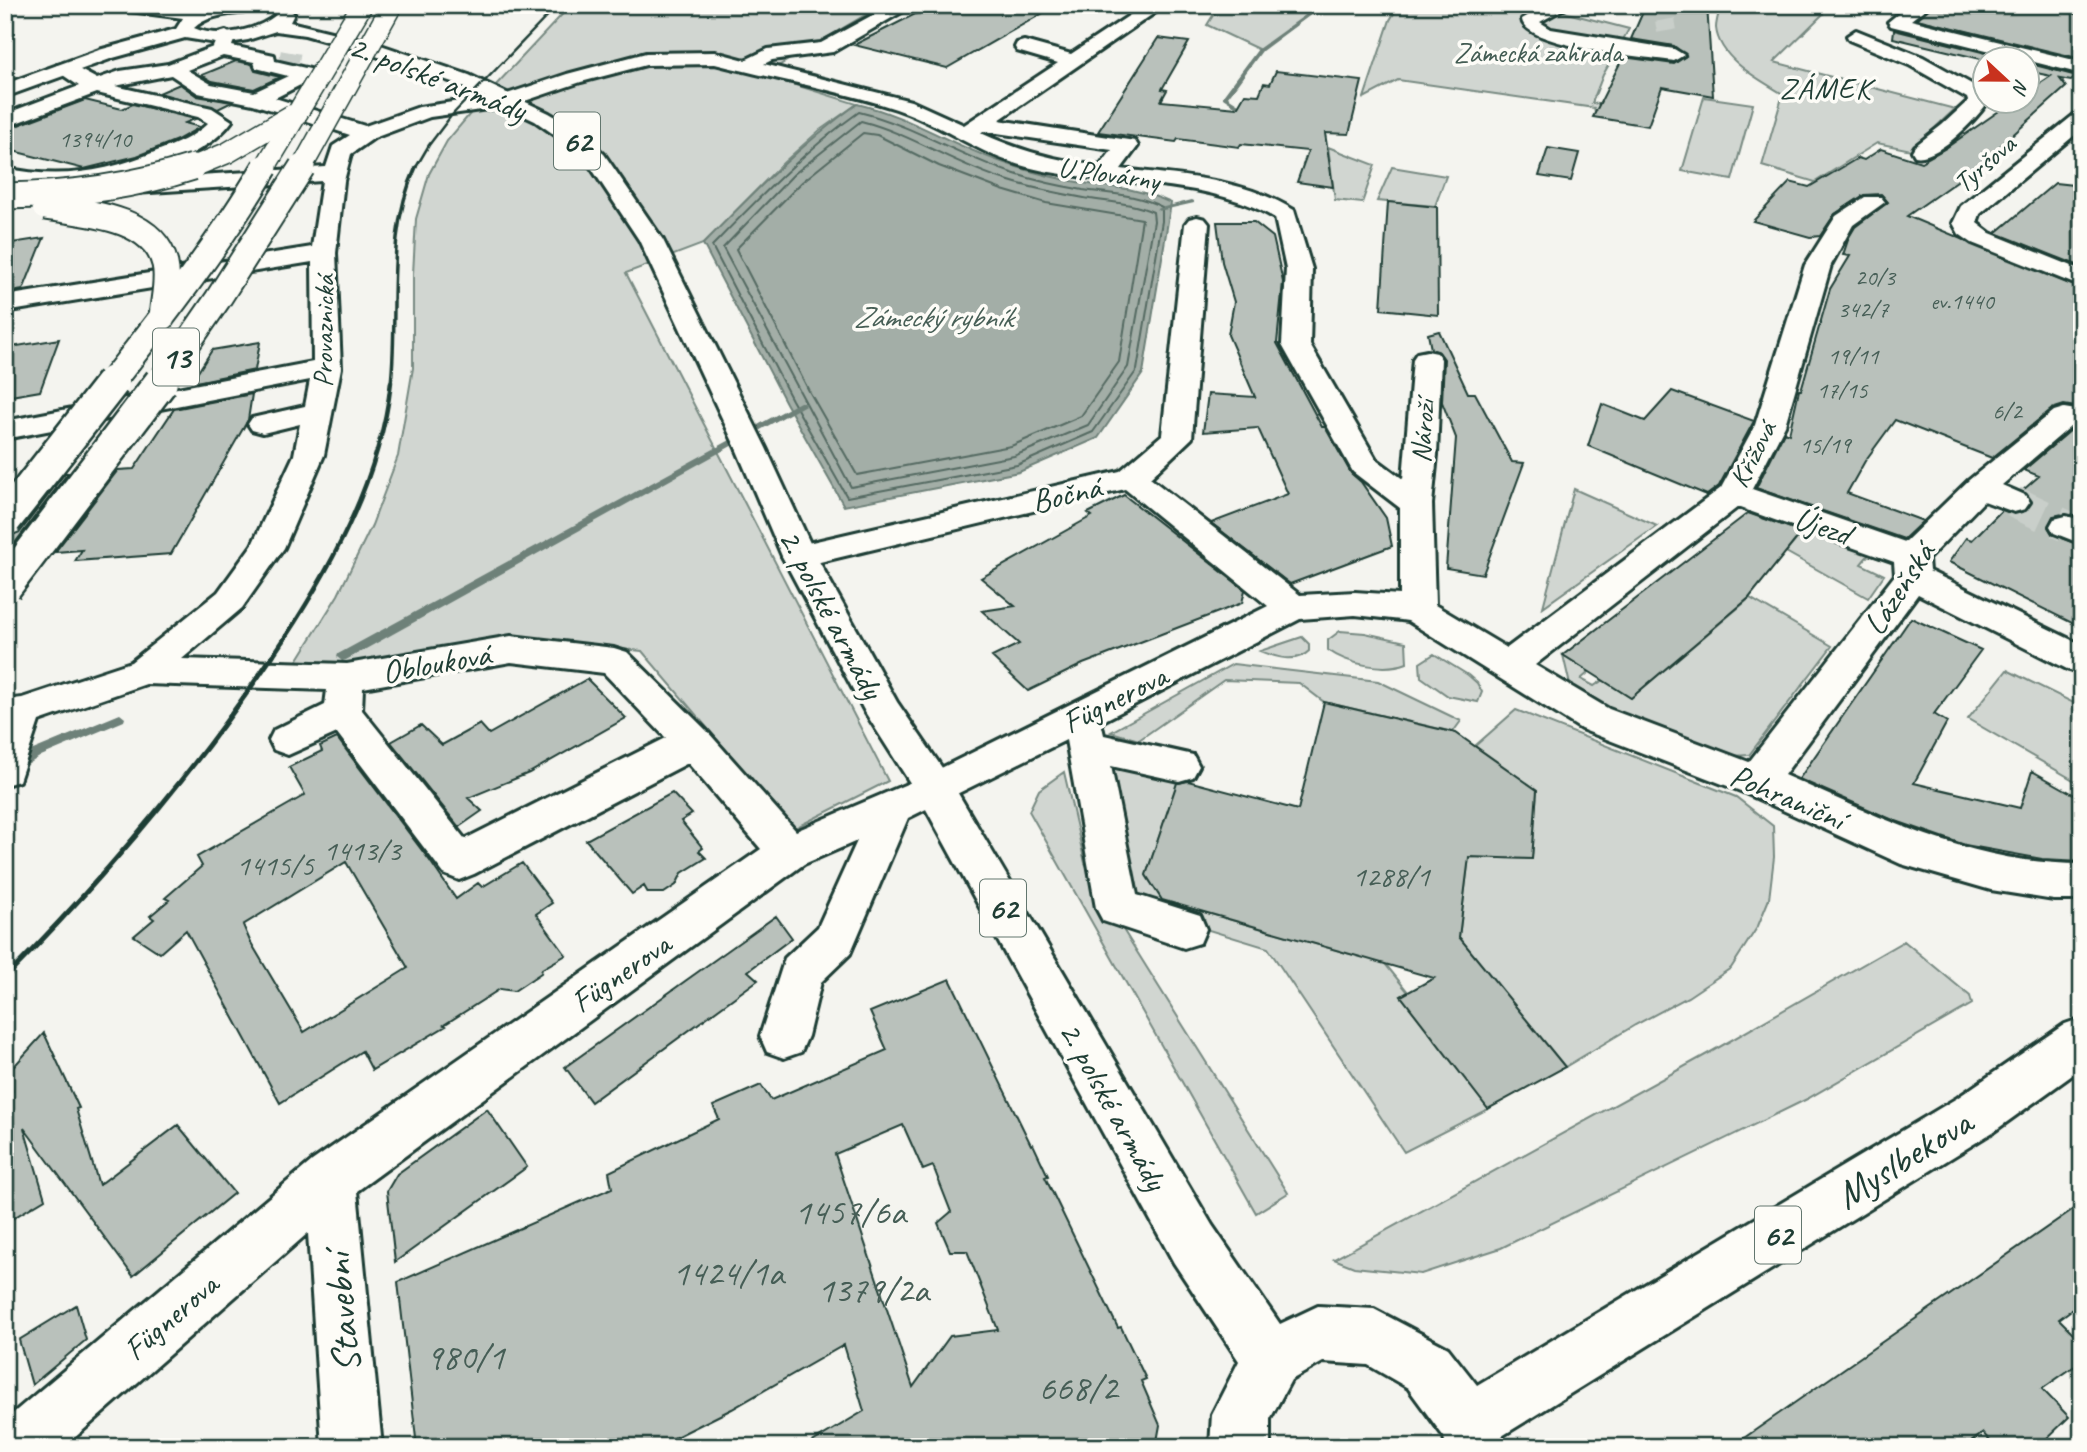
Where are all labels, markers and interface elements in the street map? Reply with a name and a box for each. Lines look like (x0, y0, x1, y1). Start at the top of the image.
street label: 2. polské armády (343, 25, 535, 132)
park label: Zámecká zahrada (1454, 35, 1625, 70)
north arrow (1972, 46, 2042, 116)
district label: ZÁMEK (1779, 69, 1877, 107)
text: N (2006, 76, 2034, 99)
road number: 62 (554, 112, 600, 170)
house number: 1394/10 (59, 124, 134, 154)
street label: Tyršova (1946, 126, 2024, 200)
street label: U Plovárny (1056, 149, 1164, 198)
house number: 20/3 (1855, 262, 1897, 292)
street label: Provaznická (305, 272, 342, 388)
house number: ev.1440 (1930, 286, 1996, 316)
house number: 342/7 (1837, 294, 1890, 324)
water label: Zámecký rybník (854, 298, 1017, 336)
road number: 13 (153, 328, 199, 386)
house number: 19/11 (1827, 341, 1880, 371)
house number: 17/15 (1816, 375, 1869, 405)
street label: Nároží (1403, 393, 1443, 464)
house number: 6/2 (1992, 396, 2024, 426)
street label: Křížová (1721, 413, 1785, 493)
house number: 15/19 (1799, 430, 1853, 460)
street label: Bočná (1027, 465, 1108, 522)
street label: Újezd (1789, 497, 1861, 557)
street label: 2. polské armády (769, 521, 895, 708)
street label: Lázeňská (1853, 531, 1946, 643)
street label: Oblouková (379, 632, 497, 693)
street label: Fügnerova (1055, 654, 1176, 743)
street label: Pohraniční (1724, 754, 1857, 842)
house number: 1413/3 (323, 831, 403, 869)
house number: 1415/5 (236, 846, 315, 884)
house number: 1288/1 (1352, 857, 1431, 895)
road number: 62 (980, 880, 1026, 937)
street label: Fügnerova (562, 922, 681, 1022)
street label: 2. polské armády (1050, 1014, 1178, 1199)
street label: Myslbekova (1826, 1096, 1984, 1220)
house number: 1457/6a (794, 1188, 909, 1235)
road number: 62 (1755, 1206, 1801, 1264)
street label: Stavební (311, 1243, 372, 1375)
house number: 1424/1a (672, 1249, 787, 1296)
street label: Fügnerova (114, 1262, 229, 1369)
house number: 1379/2a (817, 1266, 932, 1313)
house number: 980/1 (426, 1333, 507, 1380)
house number: 668/2 (1039, 1364, 1121, 1411)

